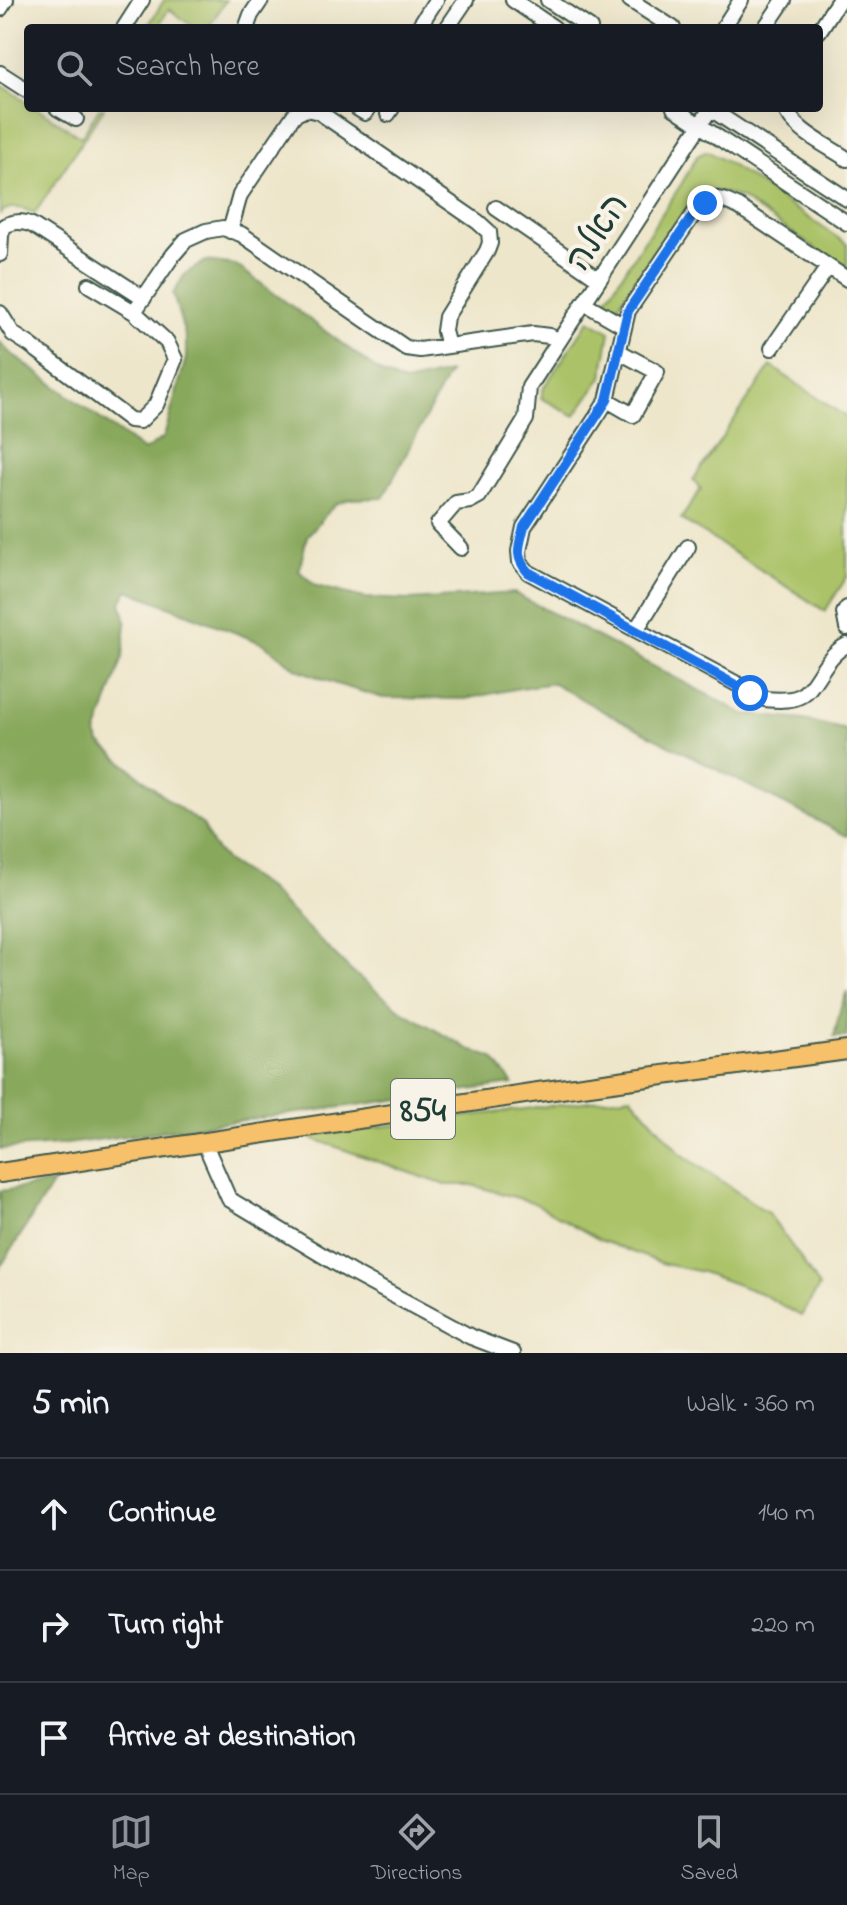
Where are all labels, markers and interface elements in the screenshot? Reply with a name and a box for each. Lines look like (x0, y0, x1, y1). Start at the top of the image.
search box (24, 24, 823, 112)
icon: search (52, 46, 96, 90)
text: Search here (116, 46, 260, 90)
street label: האלה (554, 184, 644, 283)
route end (687, 185, 723, 221)
route start (732, 675, 768, 711)
road number: 854 (391, 1079, 455, 1139)
text: 5 min (32, 1380, 109, 1430)
text: Walk · 360 m (686, 1386, 815, 1424)
icon: ahead (32, 1492, 76, 1536)
text: Continue (108, 1492, 216, 1536)
text: 140 m (758, 1495, 815, 1533)
icon: right (32, 1604, 76, 1648)
text: Turn right (108, 1604, 223, 1648)
text: 220 m (751, 1607, 815, 1645)
icon: arrive (32, 1716, 76, 1760)
text: Arrive at destination (108, 1716, 356, 1760)
tab: Map (109, 1810, 153, 1890)
tab: Directions (371, 1810, 462, 1890)
tab: Saved (681, 1810, 738, 1890)

